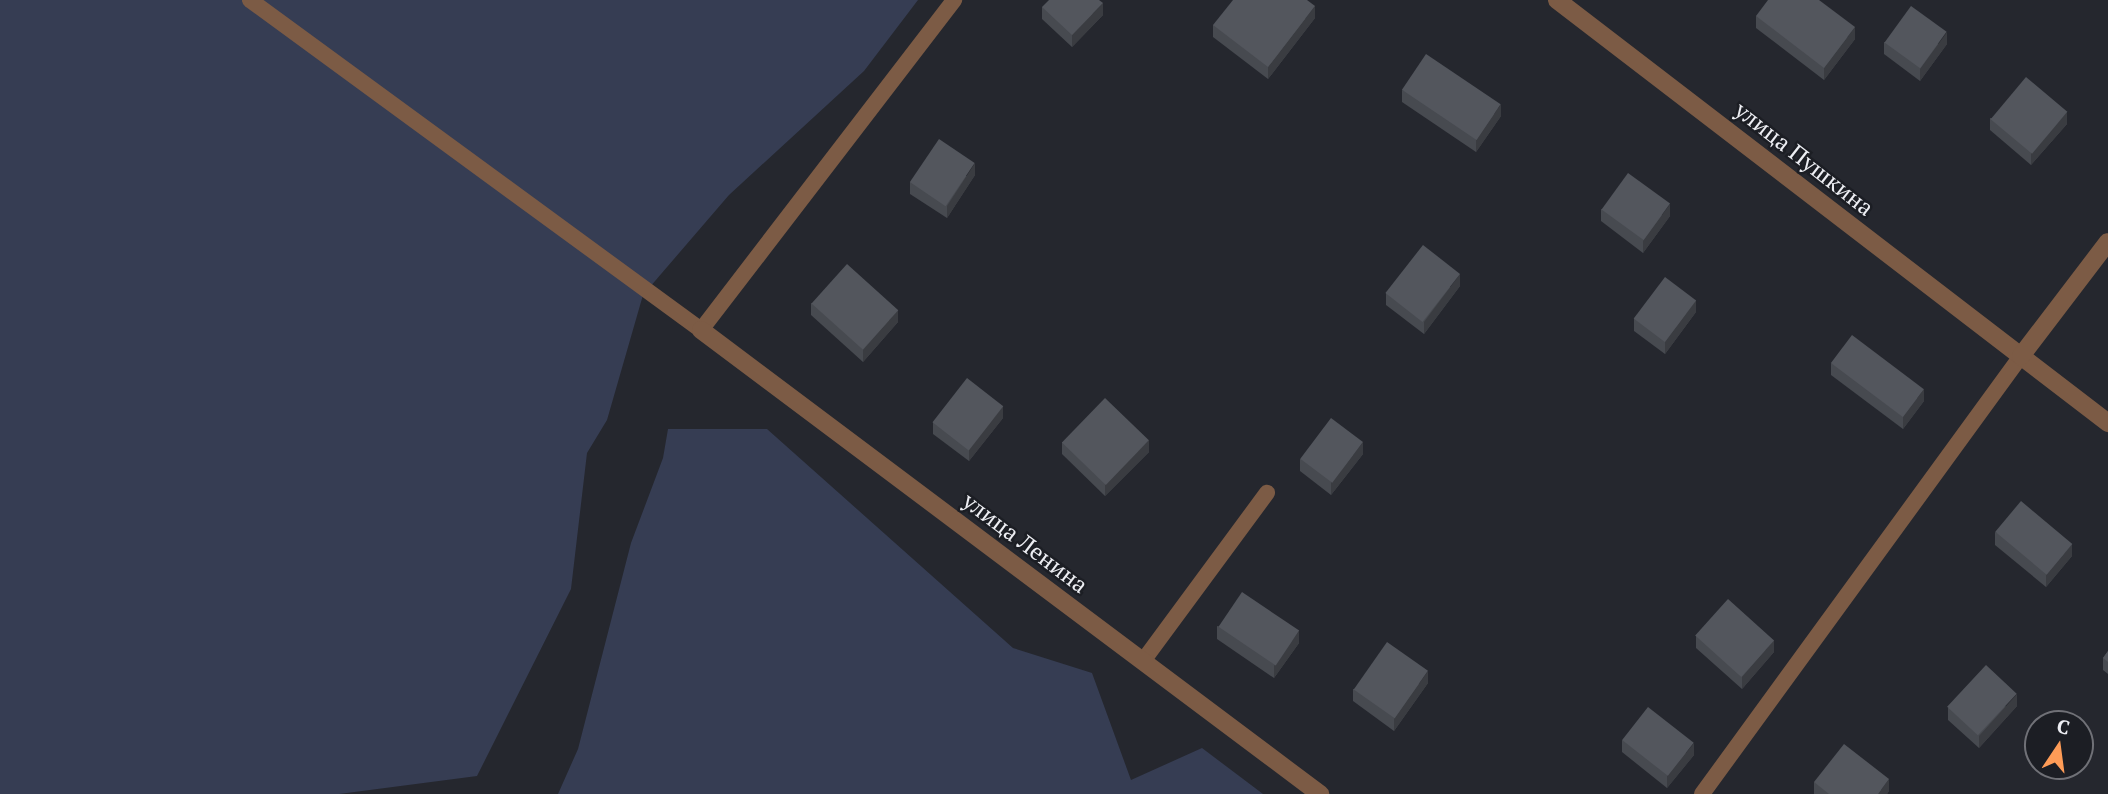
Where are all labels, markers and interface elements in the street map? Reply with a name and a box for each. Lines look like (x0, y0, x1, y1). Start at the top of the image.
street label: улица Пушкина (1729, 96, 1879, 222)
street label: улица Ленина (957, 487, 1093, 599)
north arrow (2024, 710, 2094, 780)
text: С (2055, 712, 2072, 740)

